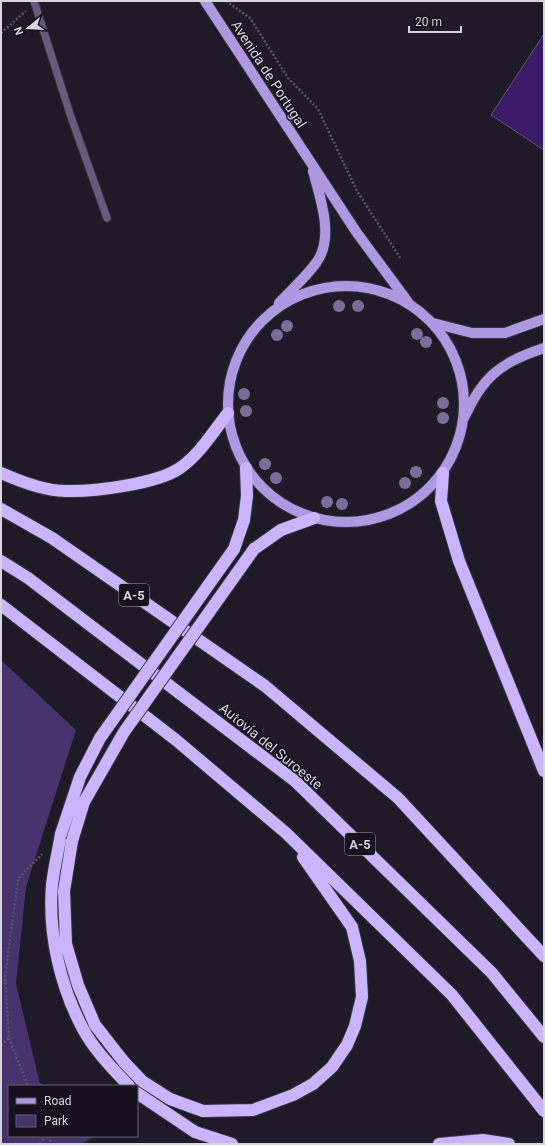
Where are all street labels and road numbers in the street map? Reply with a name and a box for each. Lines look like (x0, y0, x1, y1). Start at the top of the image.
street label: Avenida de Portugal (228, 17, 310, 131)
road number: A-5 (119, 584, 149, 606)
street label: Autovía del Suroeste (216, 700, 326, 792)
road number: A-5 (345, 833, 375, 855)

